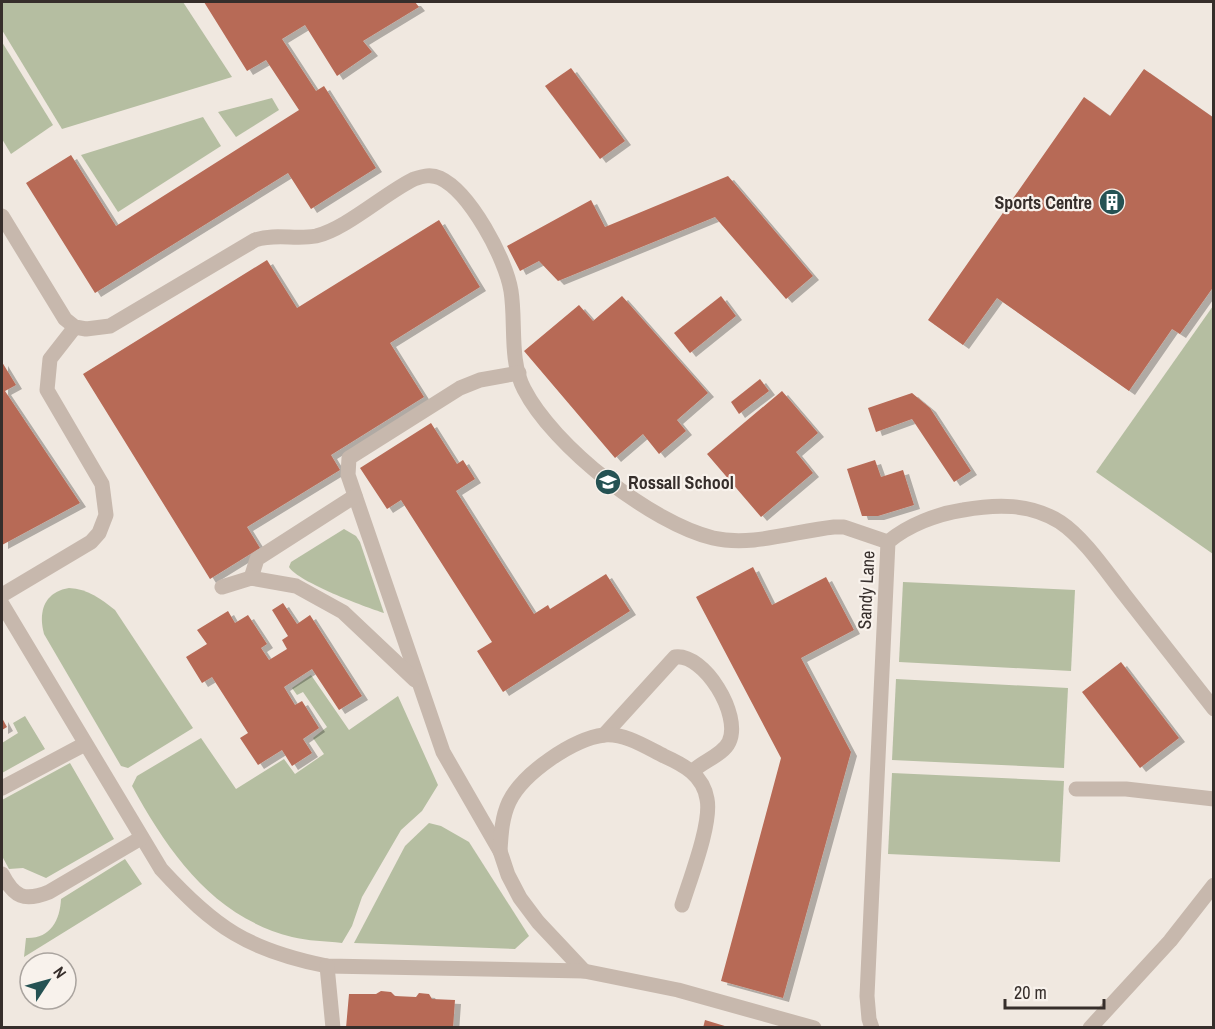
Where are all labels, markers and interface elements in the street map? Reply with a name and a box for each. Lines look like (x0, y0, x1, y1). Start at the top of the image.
building icon: Sports Centre (1097, 187, 1127, 217)
place label: Sports Centre (994, 190, 1092, 215)
school or university icon: Rossall School (593, 467, 623, 497)
place label: Rossall School (628, 470, 734, 495)
street label: Sandy Lane (851, 550, 881, 630)
north arrow (18, 951, 78, 1011)
text: N (48, 962, 72, 982)
scale bar (1005, 972, 1104, 1010)
text: 20 m (1014, 980, 1047, 1005)

